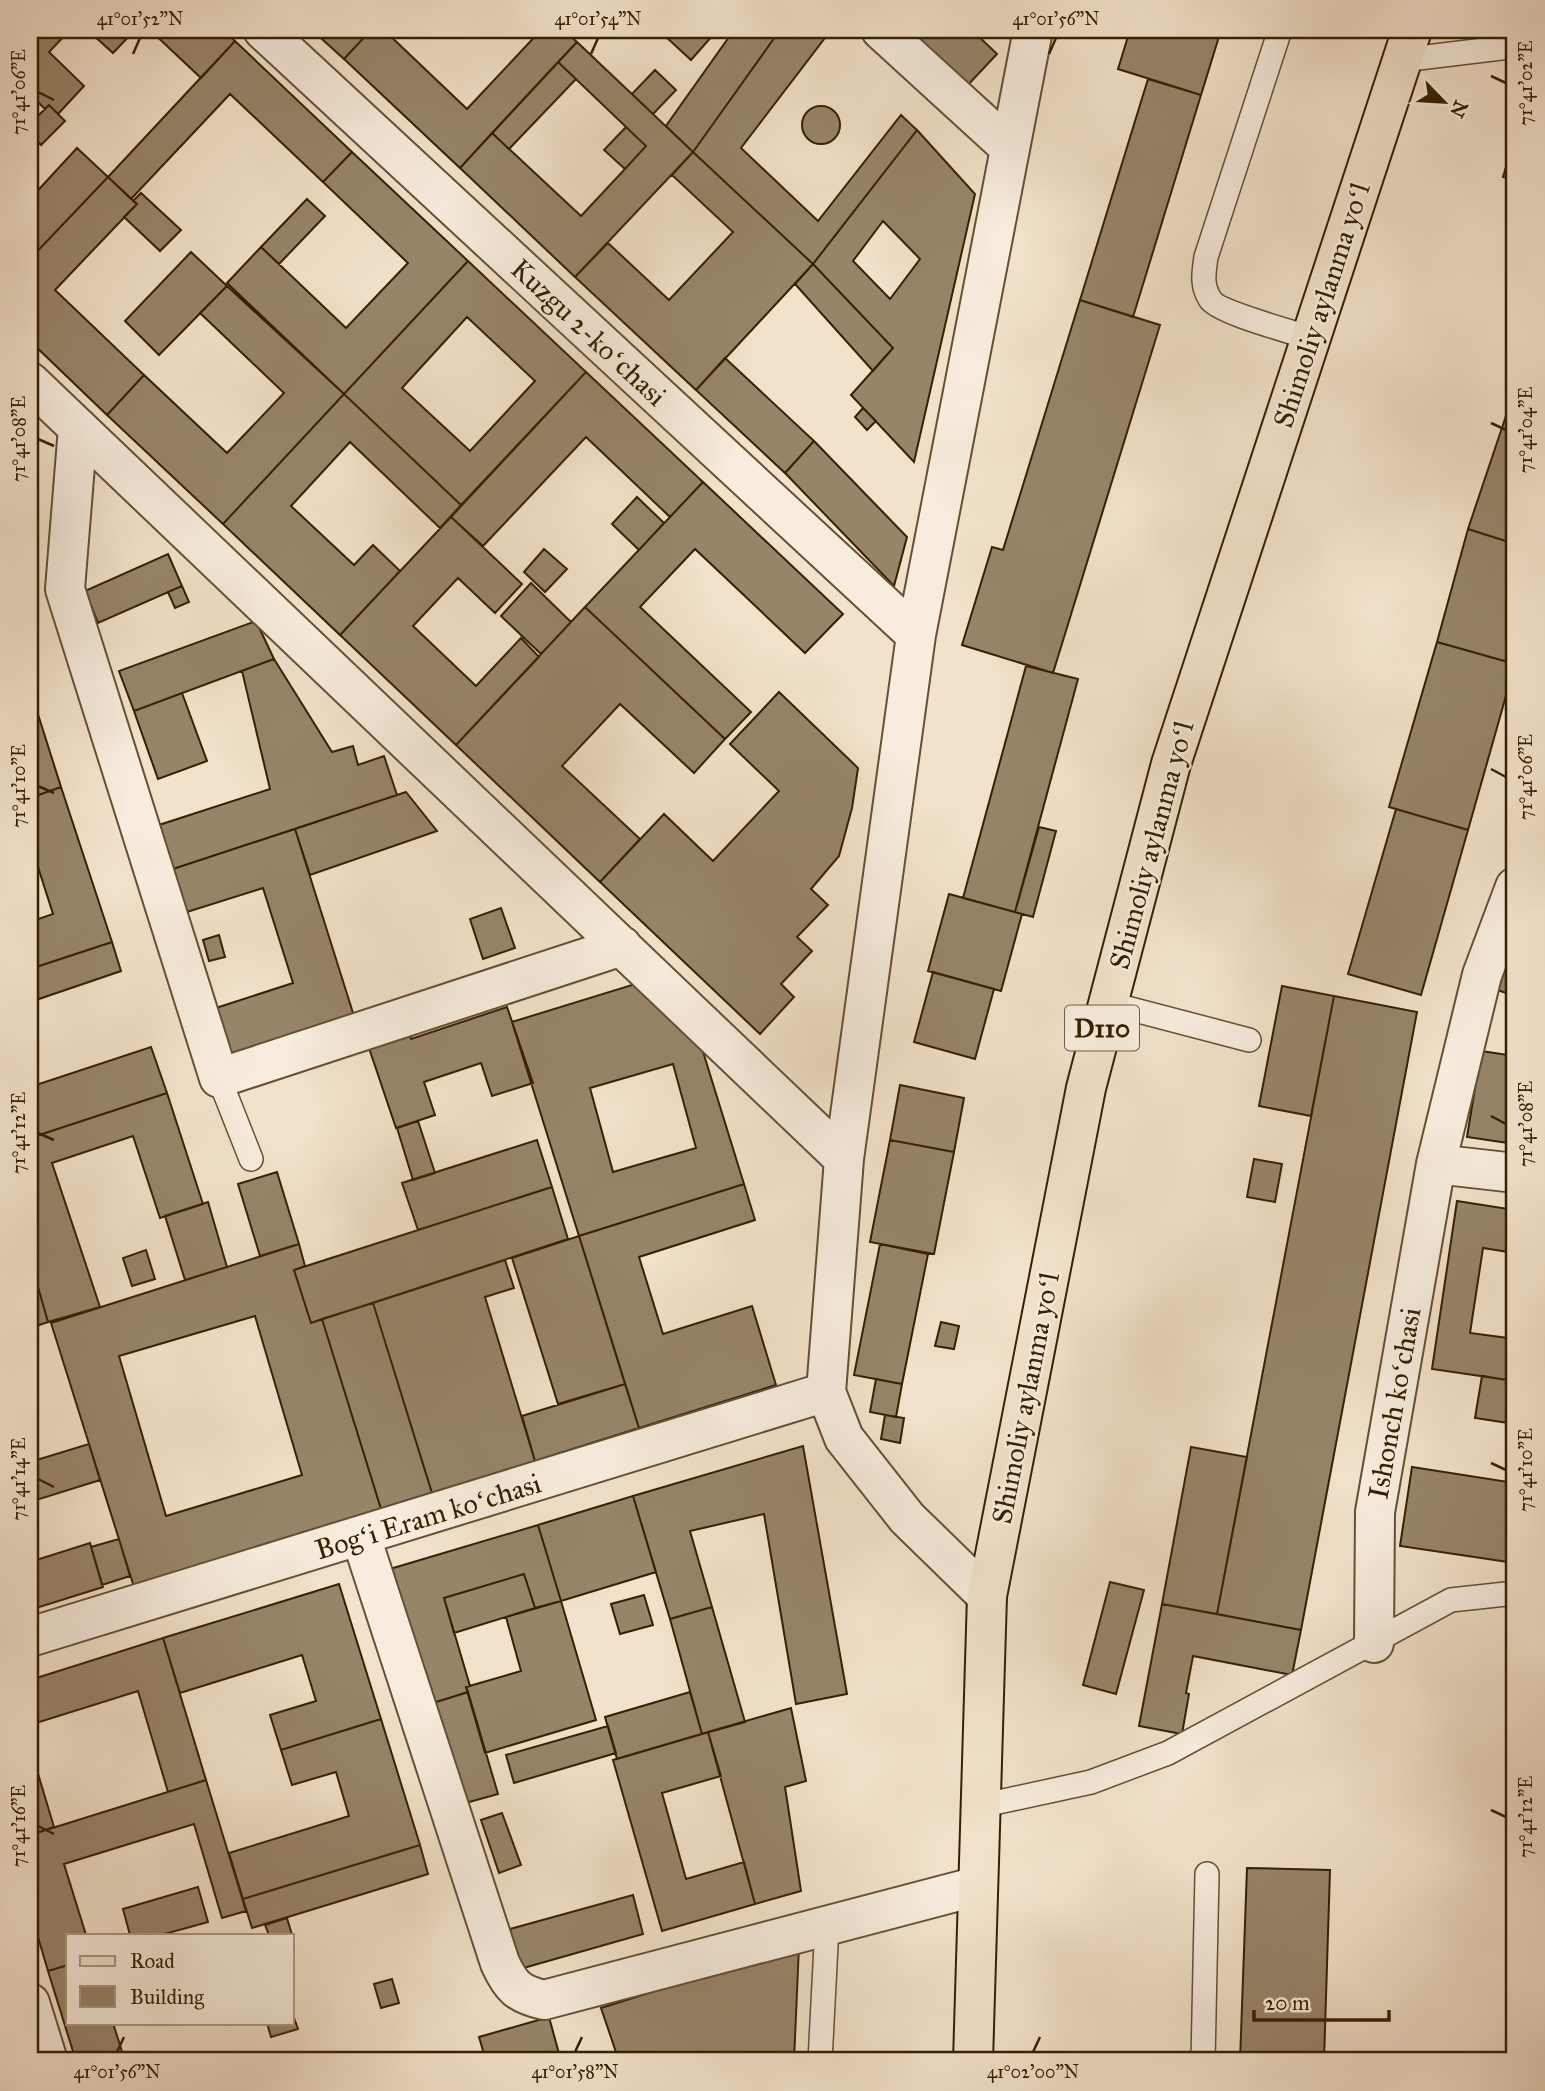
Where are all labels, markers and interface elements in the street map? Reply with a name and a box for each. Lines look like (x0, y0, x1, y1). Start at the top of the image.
text: 41°01'52"N (97, 8, 183, 30)
text: 41°01'54"N (554, 8, 642, 30)
text: 41°01'56"N (1013, 8, 1099, 30)
text: 71°41'02"E (1515, 40, 1537, 126)
text: 71°41'06"E (8, 49, 30, 135)
north arrow (1408, 66, 1478, 136)
text: N (1445, 97, 1473, 121)
street label: Shimoliy aylanma yoʻl (1265, 178, 1378, 432)
street label: Kuzgu 2-koʻchasi (503, 251, 674, 414)
text: 71°41'04"E (1515, 387, 1537, 473)
text: 71°41'08"E (8, 396, 30, 482)
street label: Shimoliy aylanma yoʻl (1102, 717, 1202, 973)
text: 71°41'06"E (1515, 734, 1537, 820)
text: 71°41'10"E (8, 744, 30, 828)
road number: D110 (1065, 1006, 1139, 1050)
text: 71°41'08"E (1515, 1081, 1537, 1167)
text: 71°41'12"E (8, 1092, 30, 1174)
street label: Shimoliy aylanma yoʻl (984, 1269, 1067, 1527)
street label: Ishonch koʻchasi (1360, 1304, 1429, 1502)
text: 71°41'10"E (1515, 1428, 1537, 1512)
text: 71°41'14"E (8, 1437, 30, 1521)
street label: Bogʻi Eram koʻchasi (311, 1465, 546, 1567)
text: 71°41'12"E (1515, 1776, 1537, 1858)
text: 71°41'16"E (8, 1785, 30, 1867)
legend (66, 1934, 294, 2024)
text: Road (130, 1948, 175, 1974)
scale bar (1254, 1979, 1389, 2023)
text: Building (130, 1984, 204, 2010)
text: 20 m (1265, 1990, 1310, 2016)
text: 41°01'56"N (74, 2061, 160, 2083)
text: 41°01'58"N (531, 2061, 619, 2083)
text: 41°02'00"N (987, 2061, 1079, 2083)

